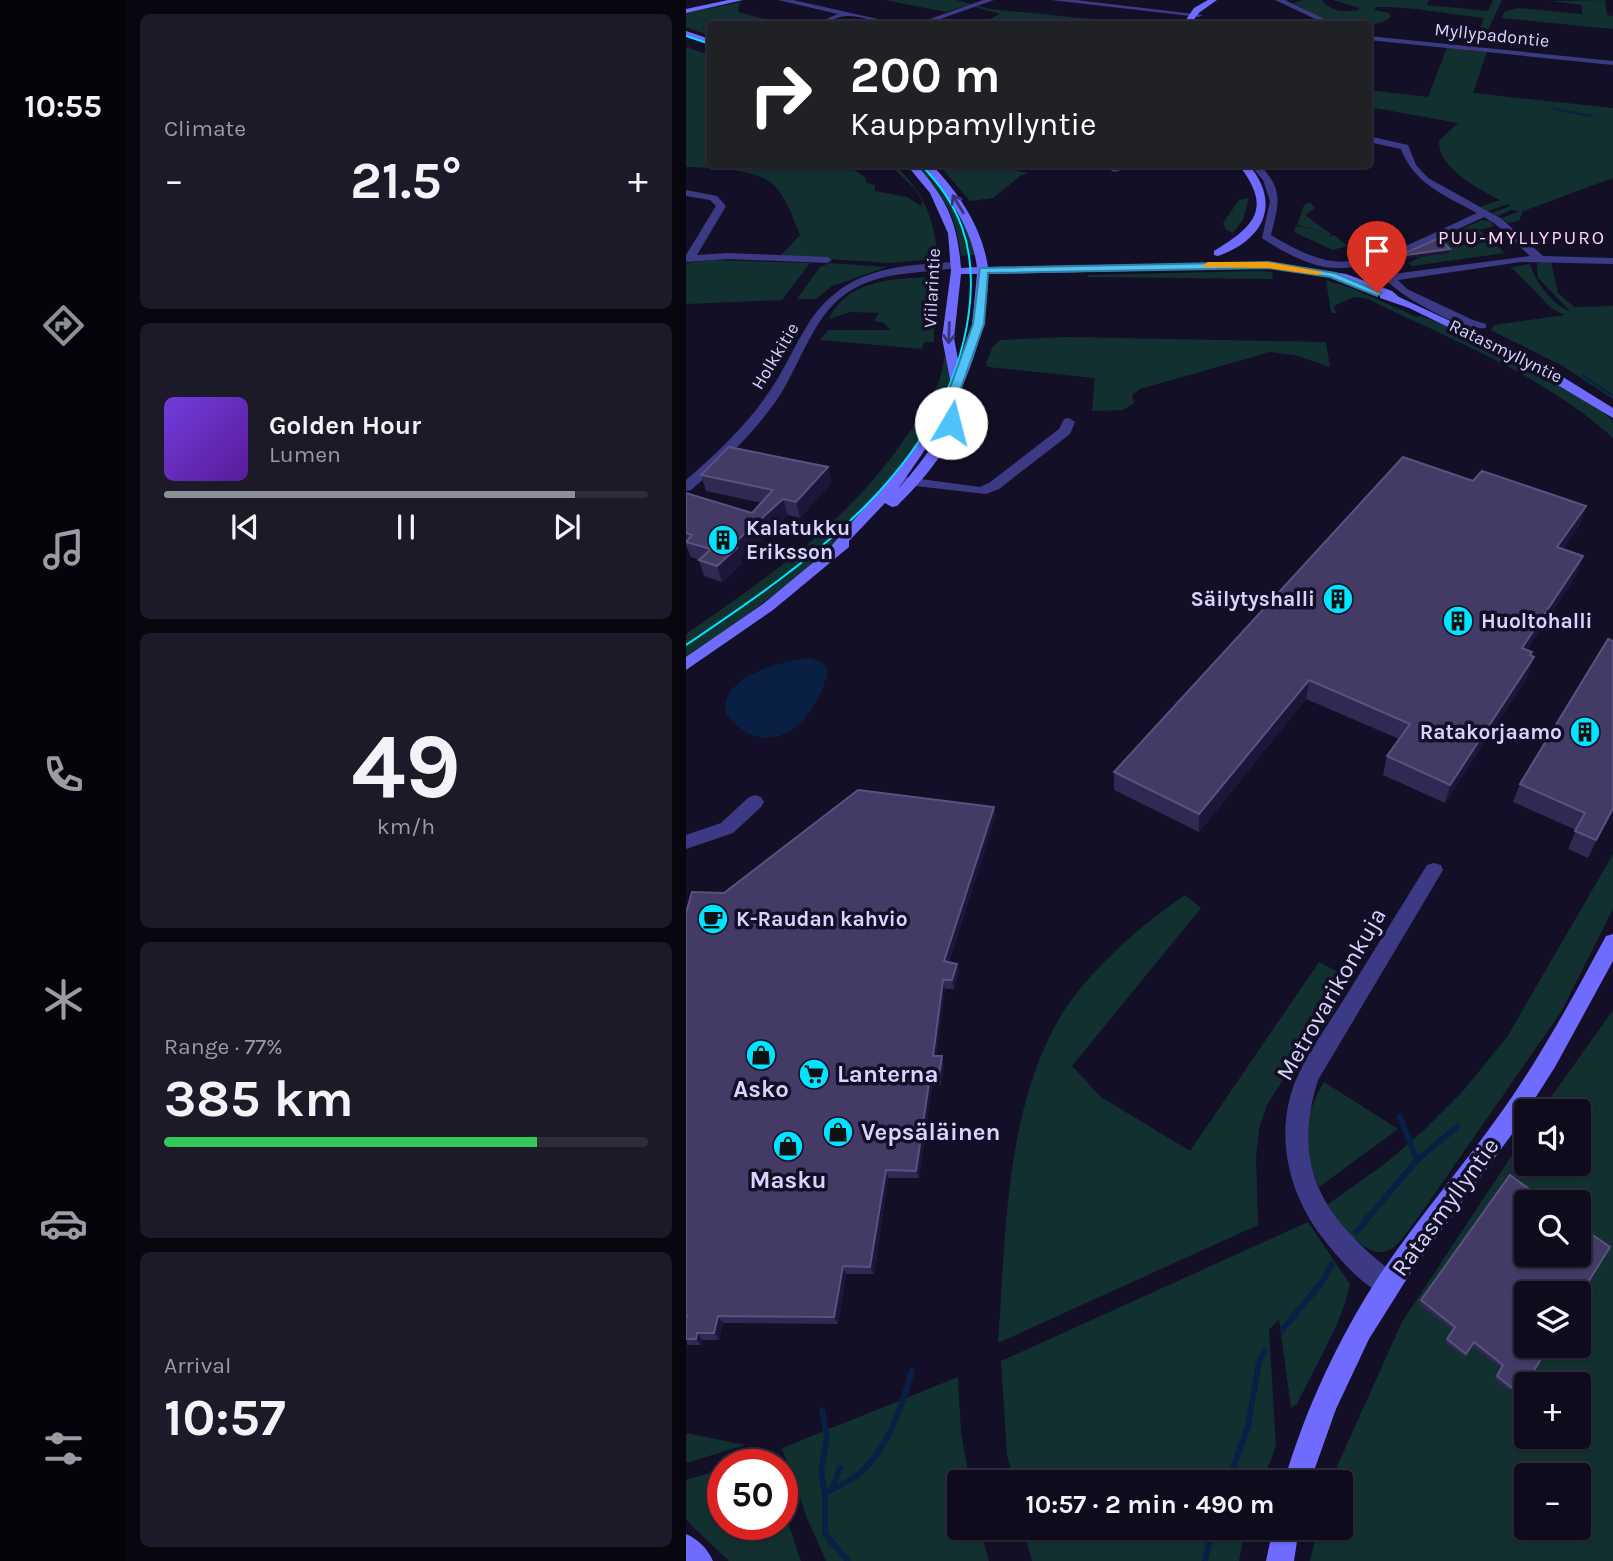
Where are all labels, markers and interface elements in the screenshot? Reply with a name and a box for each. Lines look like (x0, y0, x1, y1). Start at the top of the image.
street label: Myllypadontie (1434, 18, 1550, 52)
text: 200 m (850, 47, 1001, 104)
icon: right (735, 49, 826, 140)
text: 10:55 (24, 88, 102, 125)
text: Kauppamyllyntie (850, 106, 1096, 143)
text: Climate (164, 115, 246, 142)
text: 21.5° (350, 150, 462, 211)
text: − (164, 158, 184, 203)
text: + (628, 158, 648, 203)
one-way arrow (951, 195, 965, 215)
pin (1347, 221, 1407, 293)
district label: PUU-MYLLYPURO (1438, 227, 1606, 249)
icon: arrive (1358, 232, 1396, 270)
street label: Viilarintie (919, 248, 945, 328)
icon: directions (39, 301, 88, 350)
street label: Ratasmyllyntie (1446, 314, 1566, 388)
street label: Holkkitie (747, 319, 803, 393)
one-way arrow (943, 321, 956, 344)
position arrow (914, 386, 988, 460)
text: Golden Hour (269, 410, 421, 441)
text: Lumen (269, 441, 341, 468)
icon: previous (226, 508, 264, 546)
icon: pause (387, 508, 425, 546)
icon: next (548, 508, 586, 546)
place label: Kalatukku Eriksson (746, 516, 850, 564)
building icon: Kalatukku Eriksson (706, 523, 740, 557)
icon: music (39, 525, 88, 574)
building icon: Säilytyshalli (1321, 582, 1355, 616)
place label: Säilytyshalli (1190, 587, 1315, 611)
building icon: Huoltohalli (1441, 604, 1475, 638)
place label: Huoltohalli (1481, 609, 1592, 633)
text: 49 (351, 714, 461, 820)
building icon: Ratakorjaamo (1568, 715, 1602, 749)
place label: Ratakorjaamo (1420, 720, 1562, 744)
icon: phone (39, 750, 88, 799)
text: km/h (377, 813, 435, 840)
cafe icon: K-Raudan kahvio (696, 902, 730, 936)
street label: Metrovarikonkuja (1270, 903, 1392, 1085)
place label: K-Raudan kahvio (736, 907, 908, 931)
icon: climate (39, 975, 88, 1024)
text: Range · 77% (164, 1033, 283, 1060)
shop icon: Asko (744, 1038, 778, 1072)
supermarket icon: Lanterna (797, 1057, 831, 1091)
place label: Lanterna (837, 1060, 938, 1088)
text: 385 km (164, 1068, 354, 1129)
place label: Asko (733, 1075, 789, 1103)
map controls (1514, 1099, 1591, 1540)
button: sound (1514, 1099, 1591, 1176)
shop icon: Vepsäläinen (821, 1115, 855, 1149)
place label: Vepsäläinen (861, 1118, 1000, 1146)
shop icon: Masku (771, 1129, 805, 1163)
street label: Ratasmyllyntie (1385, 1132, 1505, 1282)
place label: Masku (750, 1166, 826, 1194)
button: search (1514, 1190, 1591, 1267)
icon: car (39, 1199, 88, 1248)
button: layers (1514, 1281, 1591, 1358)
text: Arrival (164, 1352, 231, 1379)
button: + (1514, 1372, 1591, 1449)
text: 10:57 (164, 1387, 286, 1448)
icon: filters (39, 1424, 88, 1473)
speed limit sign: 50 (707, 1449, 798, 1540)
button: − (1514, 1463, 1591, 1540)
text: 10:57 · 2 min · 490 m (1025, 1489, 1275, 1520)

